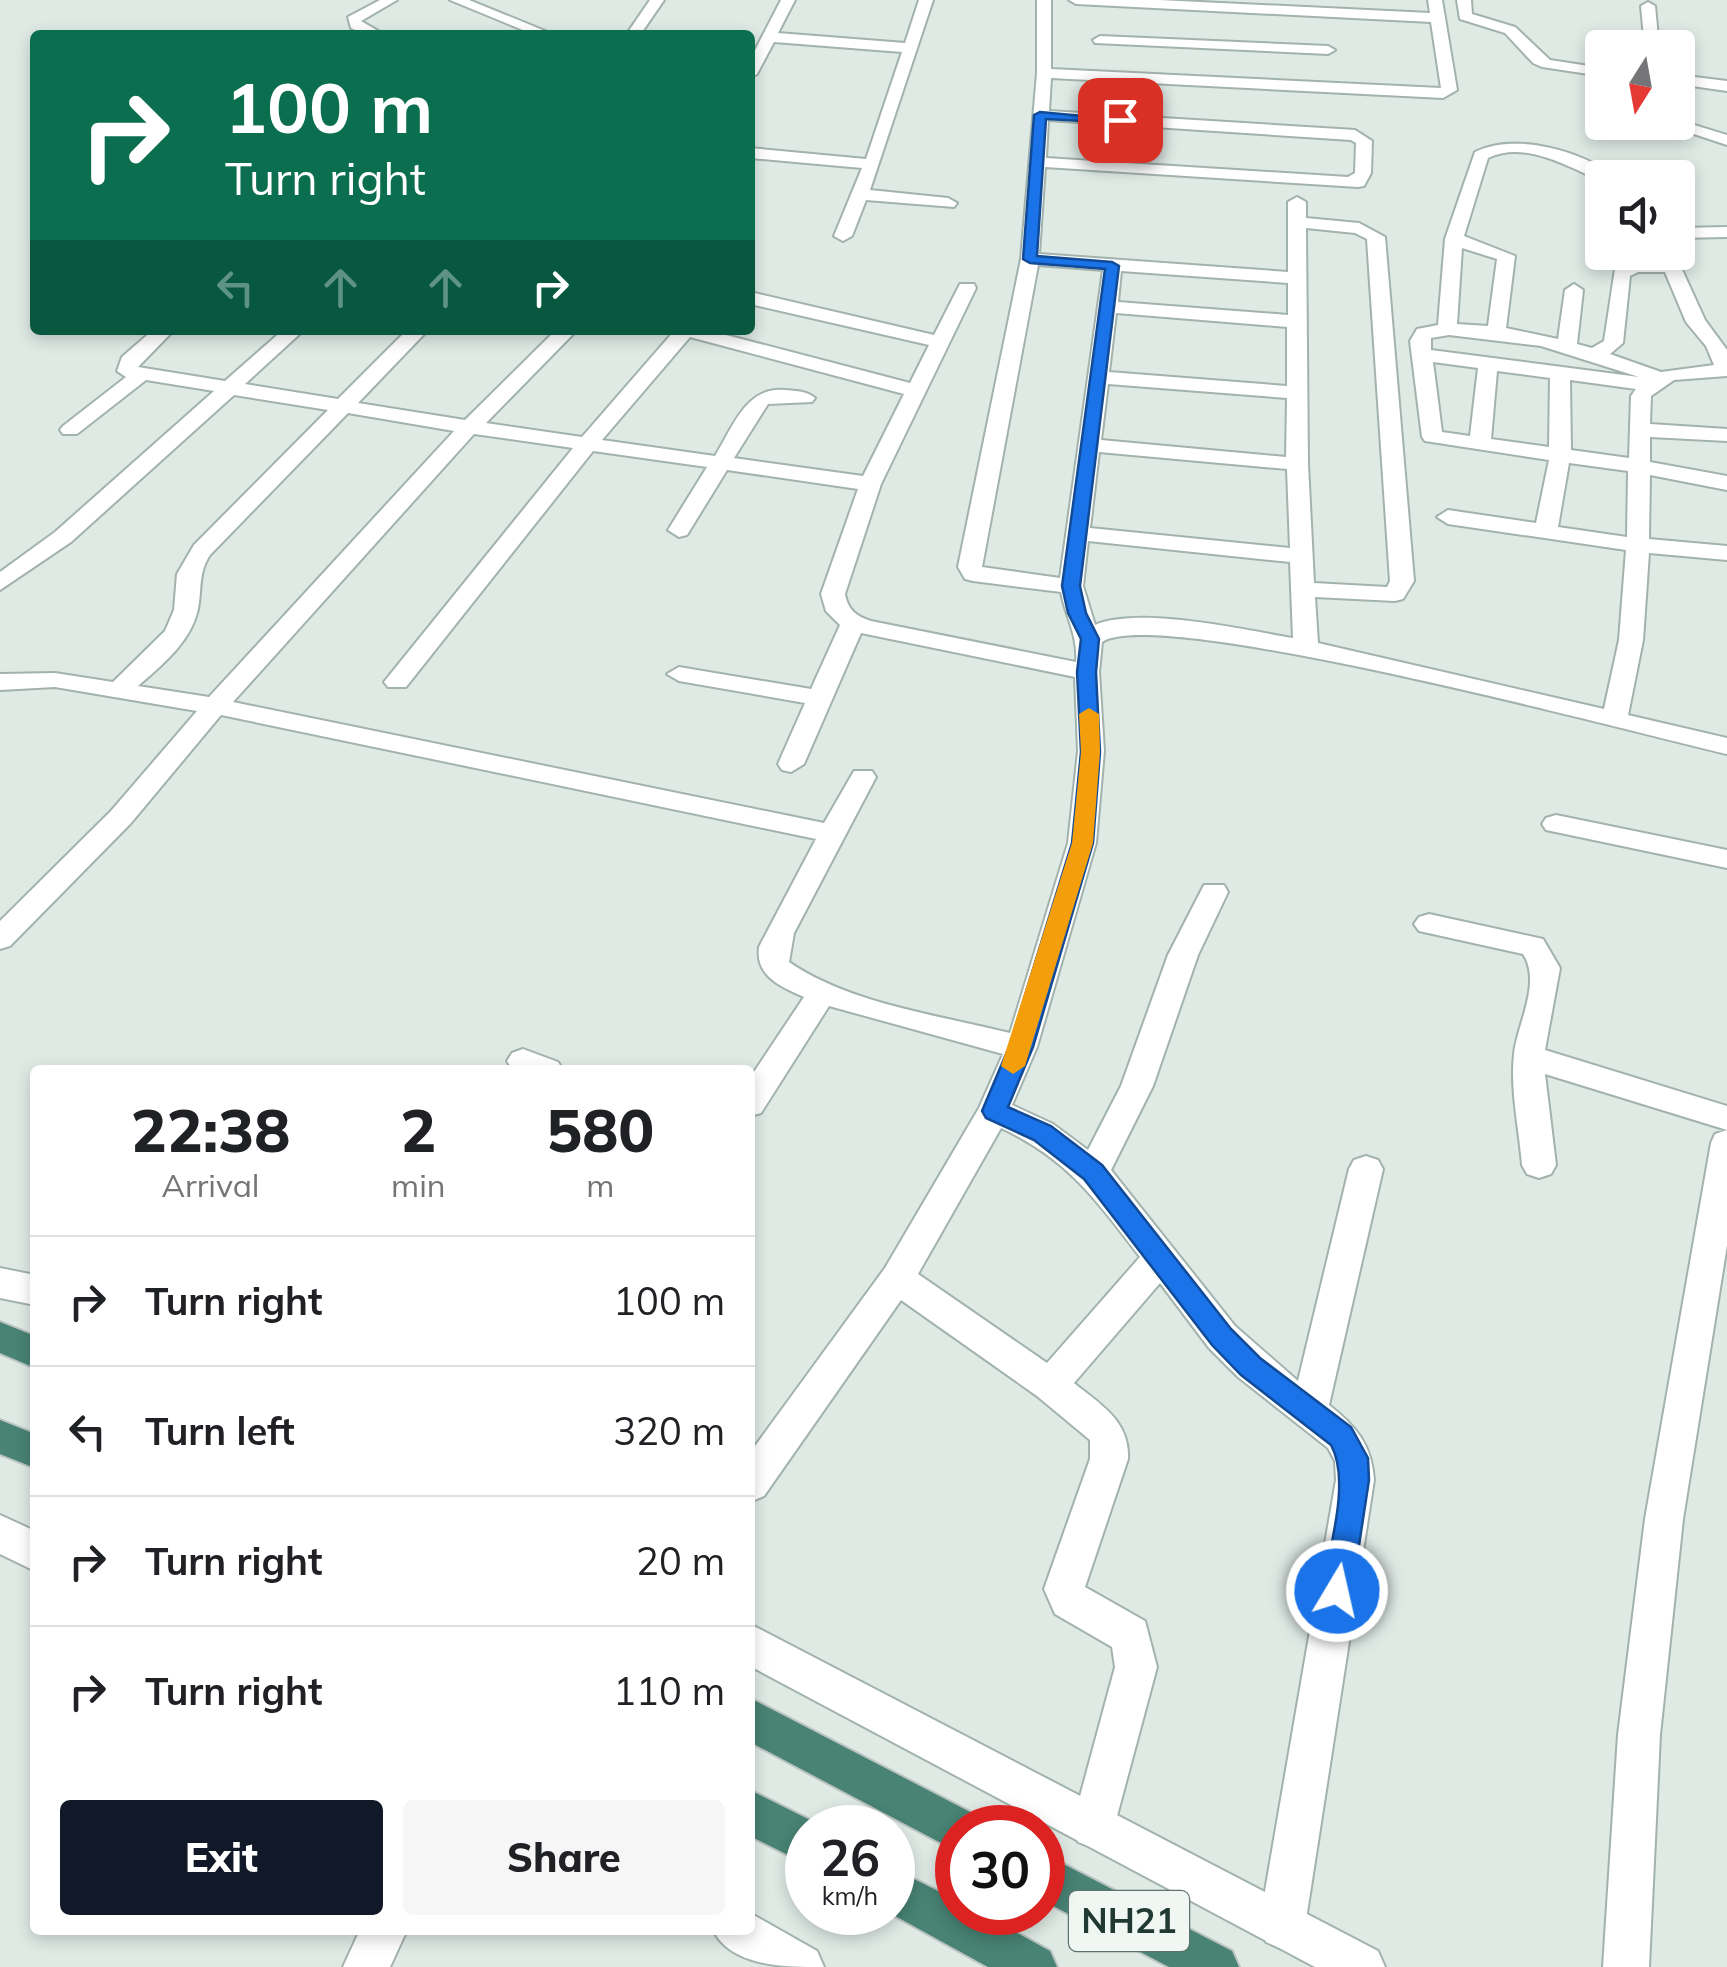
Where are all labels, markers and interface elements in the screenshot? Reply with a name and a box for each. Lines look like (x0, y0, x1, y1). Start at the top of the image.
north arrow (1585, 30, 1695, 140)
map controls (1585, 30, 1695, 270)
text: 100 m (225, 63, 433, 151)
icon: right (60, 70, 190, 200)
pin (1078, 78, 1163, 163)
icon: arrive (1093, 93, 1148, 148)
text: Turn right (225, 150, 426, 206)
button: sound (1585, 160, 1695, 270)
icon: left (208, 260, 263, 315)
icon: ahead (313, 260, 368, 315)
icon: ahead (418, 260, 473, 315)
icon: right (523, 260, 578, 315)
text: 22:38 (131, 1092, 290, 1167)
text: 2 (400, 1092, 436, 1167)
text: 580 (546, 1092, 654, 1167)
text: Arrival (162, 1165, 259, 1205)
text: min (391, 1165, 446, 1205)
text: m (586, 1165, 614, 1205)
icon: right (60, 1274, 115, 1329)
text: Turn right (145, 1277, 322, 1325)
text: 100 m (613, 1277, 725, 1325)
icon: left (60, 1404, 115, 1459)
text: Turn left (145, 1407, 295, 1455)
text: 320 m (613, 1407, 725, 1455)
icon: right (60, 1534, 115, 1589)
text: Turn right (145, 1537, 322, 1585)
text: 20 m (636, 1537, 725, 1585)
position arrow (1285, 1539, 1389, 1643)
icon: right (60, 1664, 115, 1719)
text: Turn right (145, 1667, 322, 1715)
text: 110 m (613, 1667, 725, 1715)
button: Exit (60, 1800, 383, 1915)
button: Share (403, 1800, 725, 1915)
speed limit sign: 30 (935, 1805, 1065, 1935)
text: 26 (820, 1826, 880, 1889)
text: km/h (822, 1880, 878, 1911)
road number: NH21 (1069, 1891, 1189, 1951)

